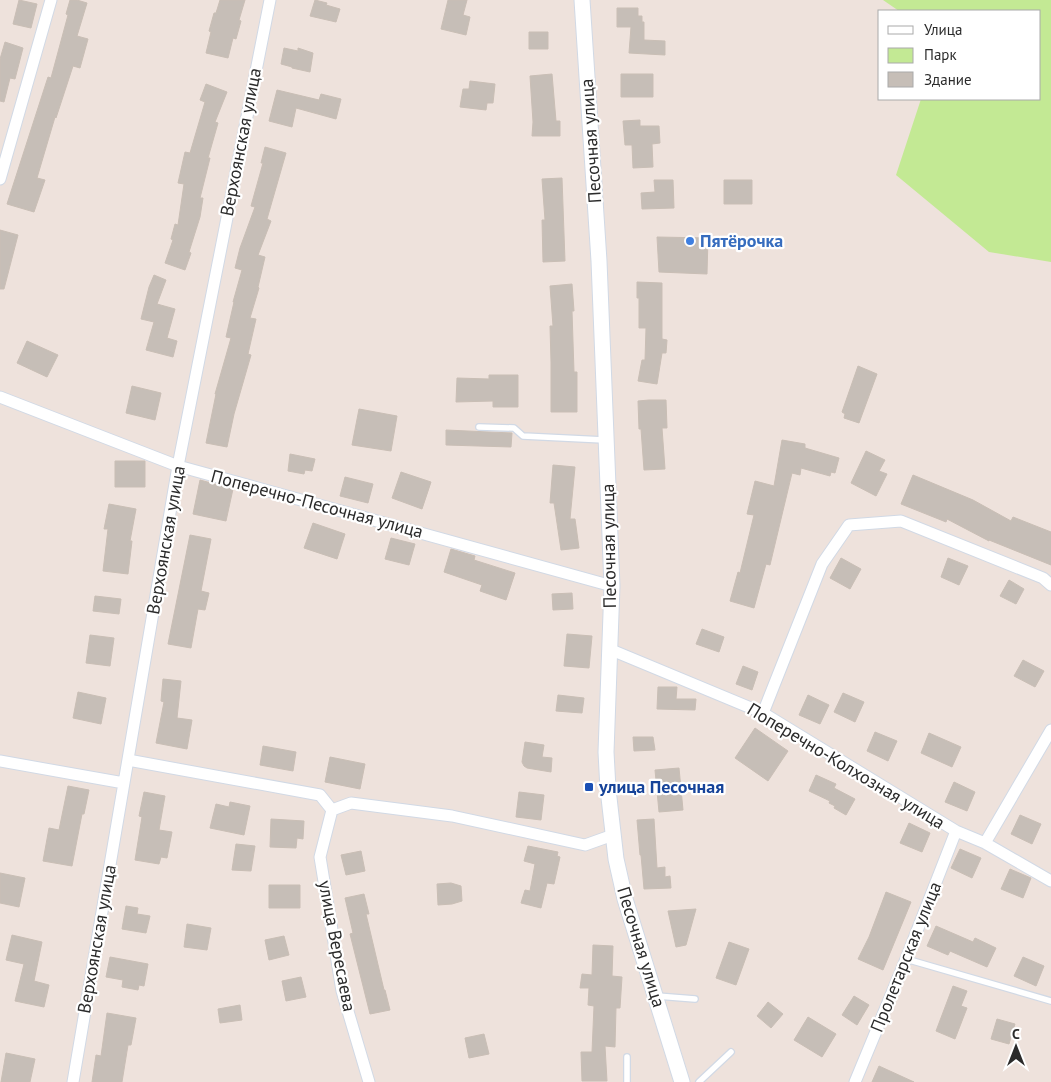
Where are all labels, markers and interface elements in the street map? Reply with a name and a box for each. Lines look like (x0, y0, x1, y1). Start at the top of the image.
legend (878, 10, 1041, 100)
text: Улица (924, 20, 962, 39)
text: Парк (924, 45, 957, 64)
street label: Верхоянская улица (215, 66, 266, 218)
text: Здание (924, 70, 972, 89)
street label: Песочная улица (575, 78, 606, 204)
place label: Пятёрочка (700, 229, 783, 252)
marker: Пятёрочка (684, 235, 696, 247)
street label: Верхоянская улица (141, 464, 190, 616)
street label: Поперечно-Песочная улица (209, 464, 426, 543)
street label: Песочная улица (596, 483, 621, 609)
street label: Поперечно-Колхозная улица (743, 697, 949, 834)
place label: улица Песочная (598, 775, 724, 798)
marker: улица Песочная (583, 781, 595, 793)
street label: Верхоянская улица (72, 863, 121, 1015)
street label: улица Вересаева (314, 878, 361, 1013)
street label: Пролетарская улица (865, 878, 946, 1035)
street label: Песочная улица (612, 884, 671, 1010)
north arrow (991, 1022, 1041, 1072)
text: С (1012, 1025, 1020, 1043)

